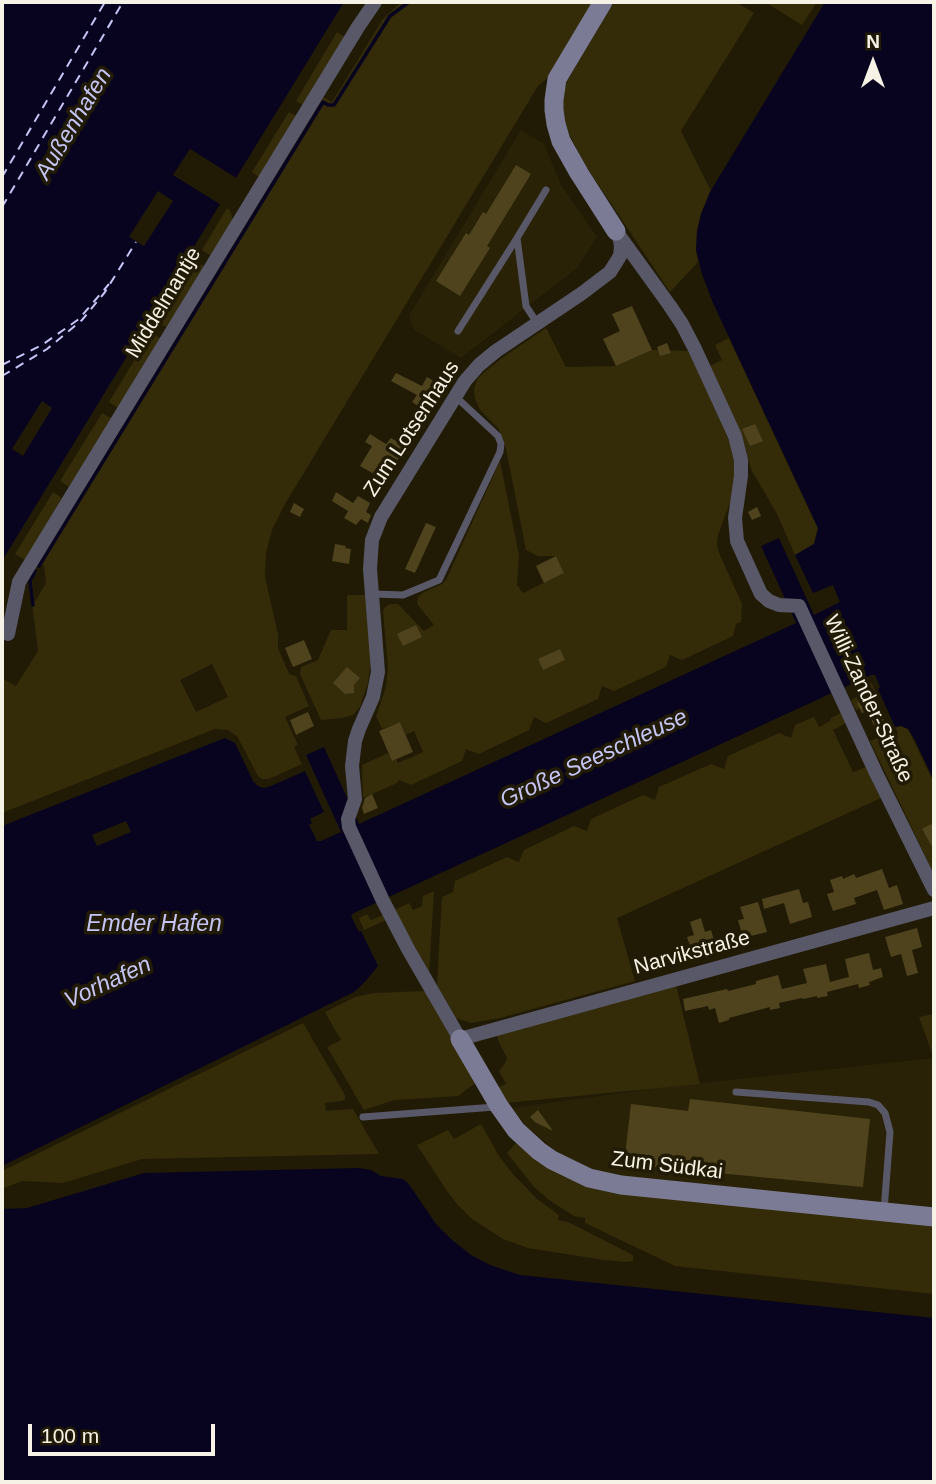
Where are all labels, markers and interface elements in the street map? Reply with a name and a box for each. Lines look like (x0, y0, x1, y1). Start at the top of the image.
north arrow (838, 28, 908, 98)
text: N (866, 31, 880, 52)
water label: Außenhafen (30, 63, 118, 185)
street label: Middelmantje (121, 243, 207, 363)
street label: Zum Lotsenhaus (359, 357, 465, 501)
street label: Willi-Zander-Straße (818, 611, 918, 787)
water label: Große Seeschleuse (496, 704, 692, 814)
water label: Emder Hafen (86, 911, 222, 939)
street label: Narvikstraße (631, 925, 753, 981)
water label: Vorhafen (60, 951, 156, 1015)
street label: Zum Südkai (610, 1147, 724, 1185)
scale bar (32, 1410, 219, 1454)
text: 100 m (41, 1424, 99, 1447)

